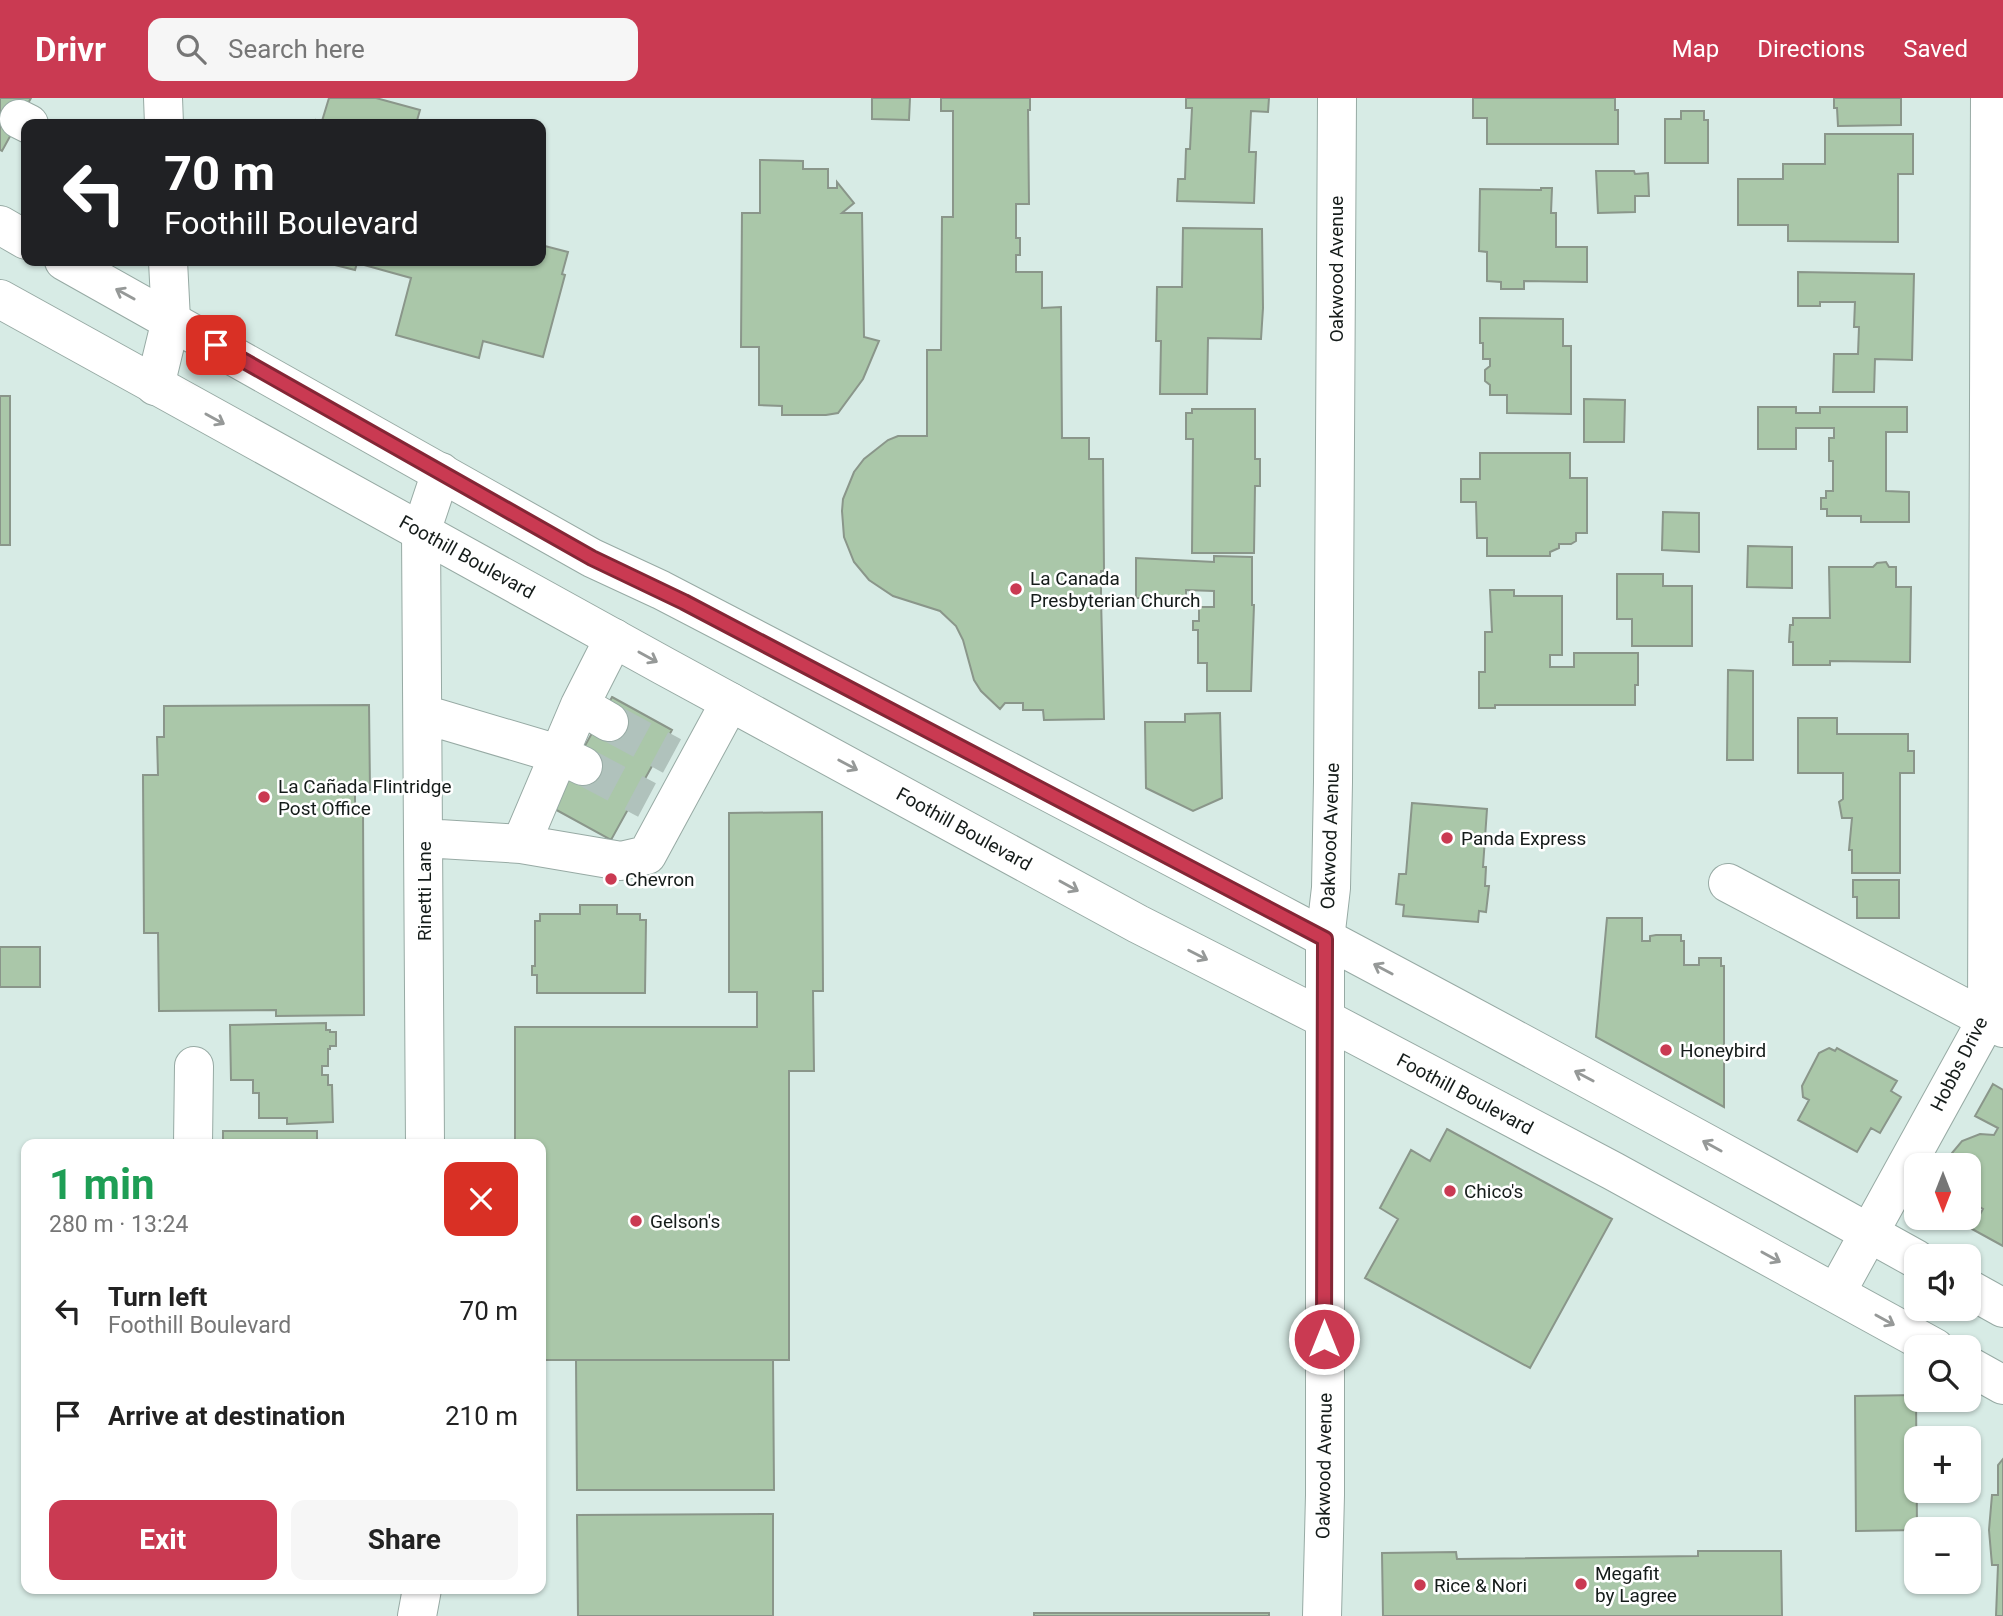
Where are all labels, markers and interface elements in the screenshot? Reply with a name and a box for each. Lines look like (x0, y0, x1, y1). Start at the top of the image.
search box (148, 18, 638, 81)
text: Drivr (35, 30, 106, 69)
icon: search (172, 30, 210, 68)
text: Search here (228, 34, 365, 64)
text: Map (1672, 35, 1719, 63)
text: Directions (1757, 35, 1865, 63)
text: Saved (1903, 35, 1968, 63)
text: 70 m (164, 145, 275, 202)
icon: left (49, 147, 140, 238)
street label: Oakwood Avenue (1325, 196, 1348, 342)
text: Foothill Boulevard (164, 204, 419, 242)
one-way arrow (115, 287, 136, 300)
pin (186, 315, 246, 375)
icon: arrive (197, 326, 235, 364)
one-way arrow (204, 412, 225, 426)
street label: Foothill Boulevard (395, 510, 539, 604)
place label: La Canada Presbyterian Church (1030, 567, 1201, 612)
marker: La Canada Presbyterian Church (1008, 581, 1024, 597)
one-way arrow (637, 651, 658, 664)
one-way arrow (837, 759, 858, 773)
street label: Oakwood Avenue (1316, 762, 1344, 910)
place label: La Cañada Flintridge Post Office (278, 775, 452, 820)
street label: Foothill Boulevard (892, 782, 1036, 876)
marker: La Cañada Flintridge Post Office (256, 789, 272, 805)
place label: Panda Express (1461, 827, 1586, 850)
marker: Panda Express (1439, 830, 1455, 846)
street label: Rinetti Lane (413, 841, 436, 941)
place label: Chevron (625, 868, 695, 891)
marker: Chevron (603, 871, 619, 887)
one-way arrow (1059, 879, 1079, 893)
one-way arrow (1187, 949, 1208, 962)
one-way arrow (1373, 961, 1394, 975)
street label: Hobbs Drive (1925, 1013, 1993, 1115)
place label: Honeybird (1680, 1039, 1766, 1062)
marker: Honeybird (1658, 1042, 1674, 1058)
street label: Foothill Boulevard (1393, 1048, 1537, 1140)
one-way arrow (1574, 1069, 1595, 1082)
one-way arrow (1702, 1139, 1722, 1153)
north arrow (1904, 1153, 1981, 1230)
map controls (1904, 1153, 1981, 1594)
text: 1 min (49, 1160, 155, 1209)
button: close (444, 1162, 518, 1236)
place label: Chico's (1464, 1180, 1523, 1203)
marker: Chico's (1442, 1183, 1458, 1199)
place label: Gelson's (650, 1210, 720, 1233)
text: 280 m · 13:24 (49, 1211, 188, 1238)
marker: Gelson's (628, 1213, 644, 1229)
button: sound (1904, 1244, 1981, 1321)
one-way arrow (1761, 1250, 1781, 1264)
text: Turn left (108, 1282, 207, 1312)
icon: left (49, 1292, 87, 1330)
text: 70 m (460, 1296, 518, 1326)
position arrow (1287, 1302, 1361, 1376)
text: Foothill Boulevard (108, 1312, 291, 1339)
one-way arrow (1875, 1313, 1895, 1327)
button: search (1904, 1335, 1981, 1412)
street label: Oakwood Avenue (1311, 1393, 1337, 1539)
icon: arrive (49, 1397, 87, 1435)
text: Arrive at destination (108, 1401, 345, 1431)
text: 210 m (445, 1401, 518, 1431)
button: + (1904, 1426, 1981, 1503)
button: Exit (49, 1500, 277, 1580)
button: Share (291, 1500, 518, 1580)
button: − (1904, 1517, 1981, 1594)
place label: Megafit by Lagree (1595, 1562, 1677, 1607)
place label: Rice & Nori (1434, 1574, 1527, 1597)
marker: Megafit by Lagree (1573, 1576, 1589, 1592)
marker: Rice & Nori (1412, 1577, 1428, 1593)

